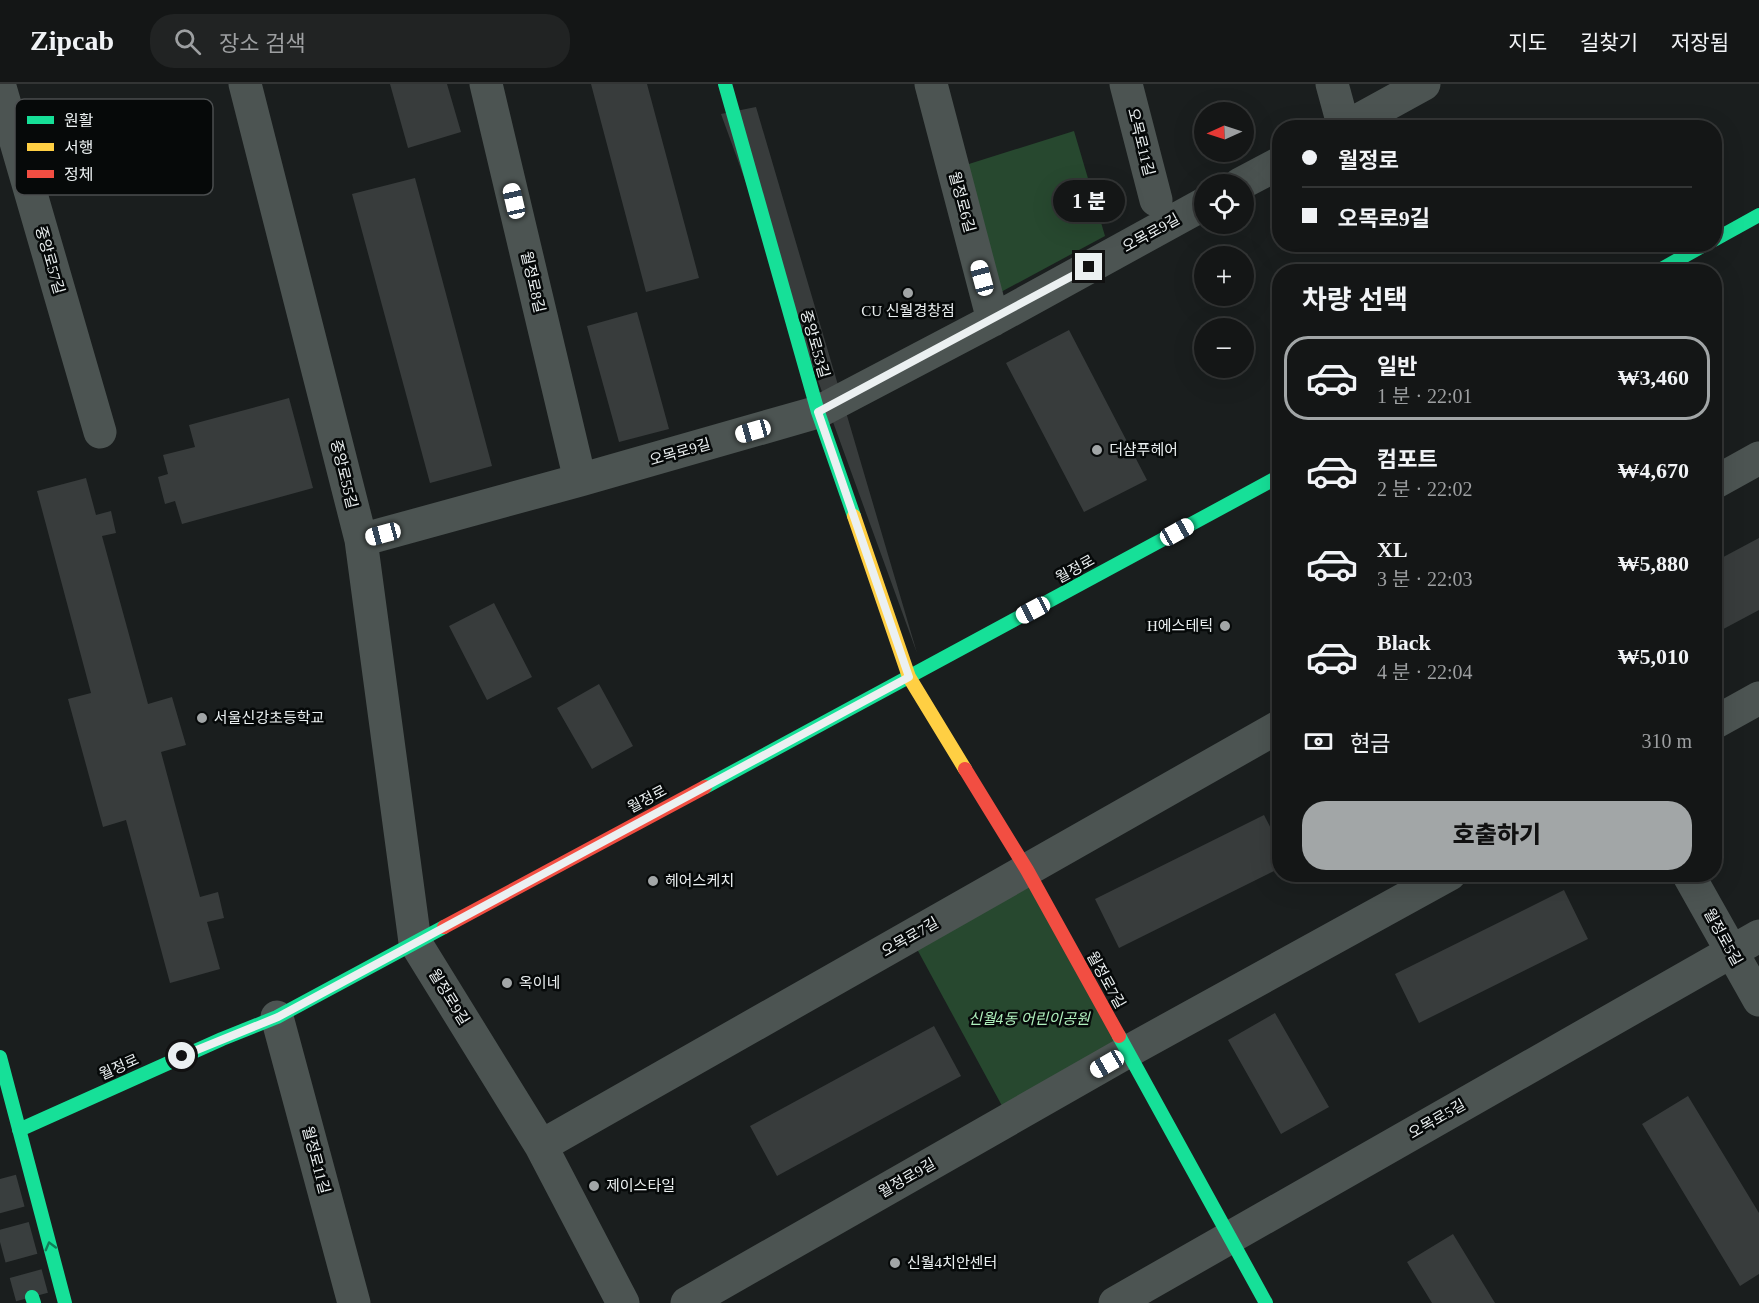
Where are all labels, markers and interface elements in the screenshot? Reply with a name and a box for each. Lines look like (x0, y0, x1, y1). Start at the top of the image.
search box (150, 14, 570, 68)
text: Zipcab (30, 25, 114, 56)
icon: search (171, 25, 204, 58)
text: 장소 검색 (219, 31, 306, 56)
text: 지도 (1508, 31, 1547, 55)
text: 길찾기 (1580, 31, 1638, 55)
text: 저장됨 (1671, 31, 1729, 55)
legend (15, 99, 213, 195)
north arrow (1194, 102, 1254, 162)
map controls (1194, 102, 1254, 378)
street label: 오목로11길 (1125, 106, 1157, 178)
text: 원활 (64, 112, 94, 129)
text: 서행 (64, 139, 93, 156)
text: 월정로 (1338, 148, 1399, 173)
text: 정체 (64, 166, 93, 183)
street label: 월정로6길 (946, 170, 978, 234)
button: locate (1194, 174, 1254, 234)
callout: 1 분 (1053, 180, 1125, 222)
car (501, 181, 527, 221)
text: 1 분 (1072, 190, 1106, 212)
text: 오목로9길 (1338, 206, 1430, 231)
street label: 오목로9길 (1120, 211, 1182, 255)
street label: 중앙로57길 (33, 224, 67, 296)
button: + (1194, 246, 1254, 306)
street label: 월정로8길 (518, 250, 548, 314)
route end (1075, 253, 1102, 280)
car (969, 258, 995, 298)
text: 차량 선택 (1302, 285, 1408, 315)
marker: CU 신월경창점 (901, 286, 915, 300)
place label: CU 신월경창점 (861, 303, 955, 319)
street label: 중앙로53길 (798, 308, 832, 380)
button: − (1194, 318, 1254, 378)
icon: car (1305, 351, 1359, 405)
text: 일반 (1377, 354, 1417, 379)
text: ₩3,460 (1618, 365, 1689, 390)
text: 1 분 · 22:01 (1377, 385, 1473, 407)
car (733, 417, 773, 445)
street label: 오목로9길 (648, 436, 712, 468)
street label: 중앙로55길 (328, 438, 360, 510)
place label: 더샴푸헤어 (1109, 442, 1178, 458)
marker: 더샴푸헤어 (1090, 443, 1104, 457)
icon: car (1305, 444, 1359, 498)
text: 컴포트 (1377, 447, 1438, 472)
text: ₩4,670 (1618, 458, 1689, 483)
text: 2 분 · 22:02 (1377, 478, 1473, 500)
car (1157, 515, 1197, 549)
car (363, 521, 403, 547)
icon: car (1305, 537, 1359, 591)
text: XL (1377, 537, 1408, 562)
text: ₩5,880 (1618, 551, 1689, 576)
street label: 월정로 (1053, 552, 1097, 586)
text: 3 분 · 22:03 (1377, 568, 1473, 590)
car (1013, 594, 1053, 626)
place label: H에스테틱 (1147, 618, 1213, 634)
marker: H에스테틱 (1218, 619, 1232, 633)
icon: car (1305, 630, 1359, 684)
text: Black (1377, 630, 1431, 655)
text: ₩5,010 (1618, 644, 1689, 669)
text: 4 분 · 22:04 (1377, 661, 1473, 683)
place label: 서울신강초등학교 (214, 709, 324, 726)
marker: 서울신강초등학교 (195, 711, 209, 725)
icon: cash (1302, 725, 1335, 758)
text: 310 m (1641, 730, 1692, 752)
text: 현금 (1350, 731, 1390, 756)
street label: 월정로 (625, 782, 669, 816)
button: 호출하기 (1302, 801, 1692, 870)
place label: 헤어스케치 (665, 873, 734, 889)
marker: 헤어스케치 (646, 874, 660, 888)
street label: 월정로5길 (1701, 906, 1745, 968)
street label: 오목로7길 (879, 914, 941, 960)
street label: 월정로7길 (1084, 949, 1128, 1011)
street label: 월정로9길 (426, 966, 472, 1028)
place label: 옥이네 (519, 975, 560, 991)
marker: 옥이네 (500, 976, 514, 990)
park label: 신월4동 어린이공원 (968, 1011, 1091, 1027)
route start (168, 1042, 195, 1069)
car (1087, 1047, 1127, 1081)
street label: 월정로 (97, 1051, 141, 1083)
street label: 오목로5길 (1406, 1096, 1468, 1142)
street label: 월정로11길 (299, 1124, 333, 1196)
street label: 월정로9길 (876, 1155, 938, 1201)
place label: 제이스타일 (606, 1178, 675, 1194)
marker: 제이스타일 (587, 1179, 601, 1193)
one-way arrow (45, 1242, 57, 1252)
place label: 신월4치안센터 (907, 1255, 997, 1271)
marker: 신월4치안센터 (888, 1256, 902, 1270)

